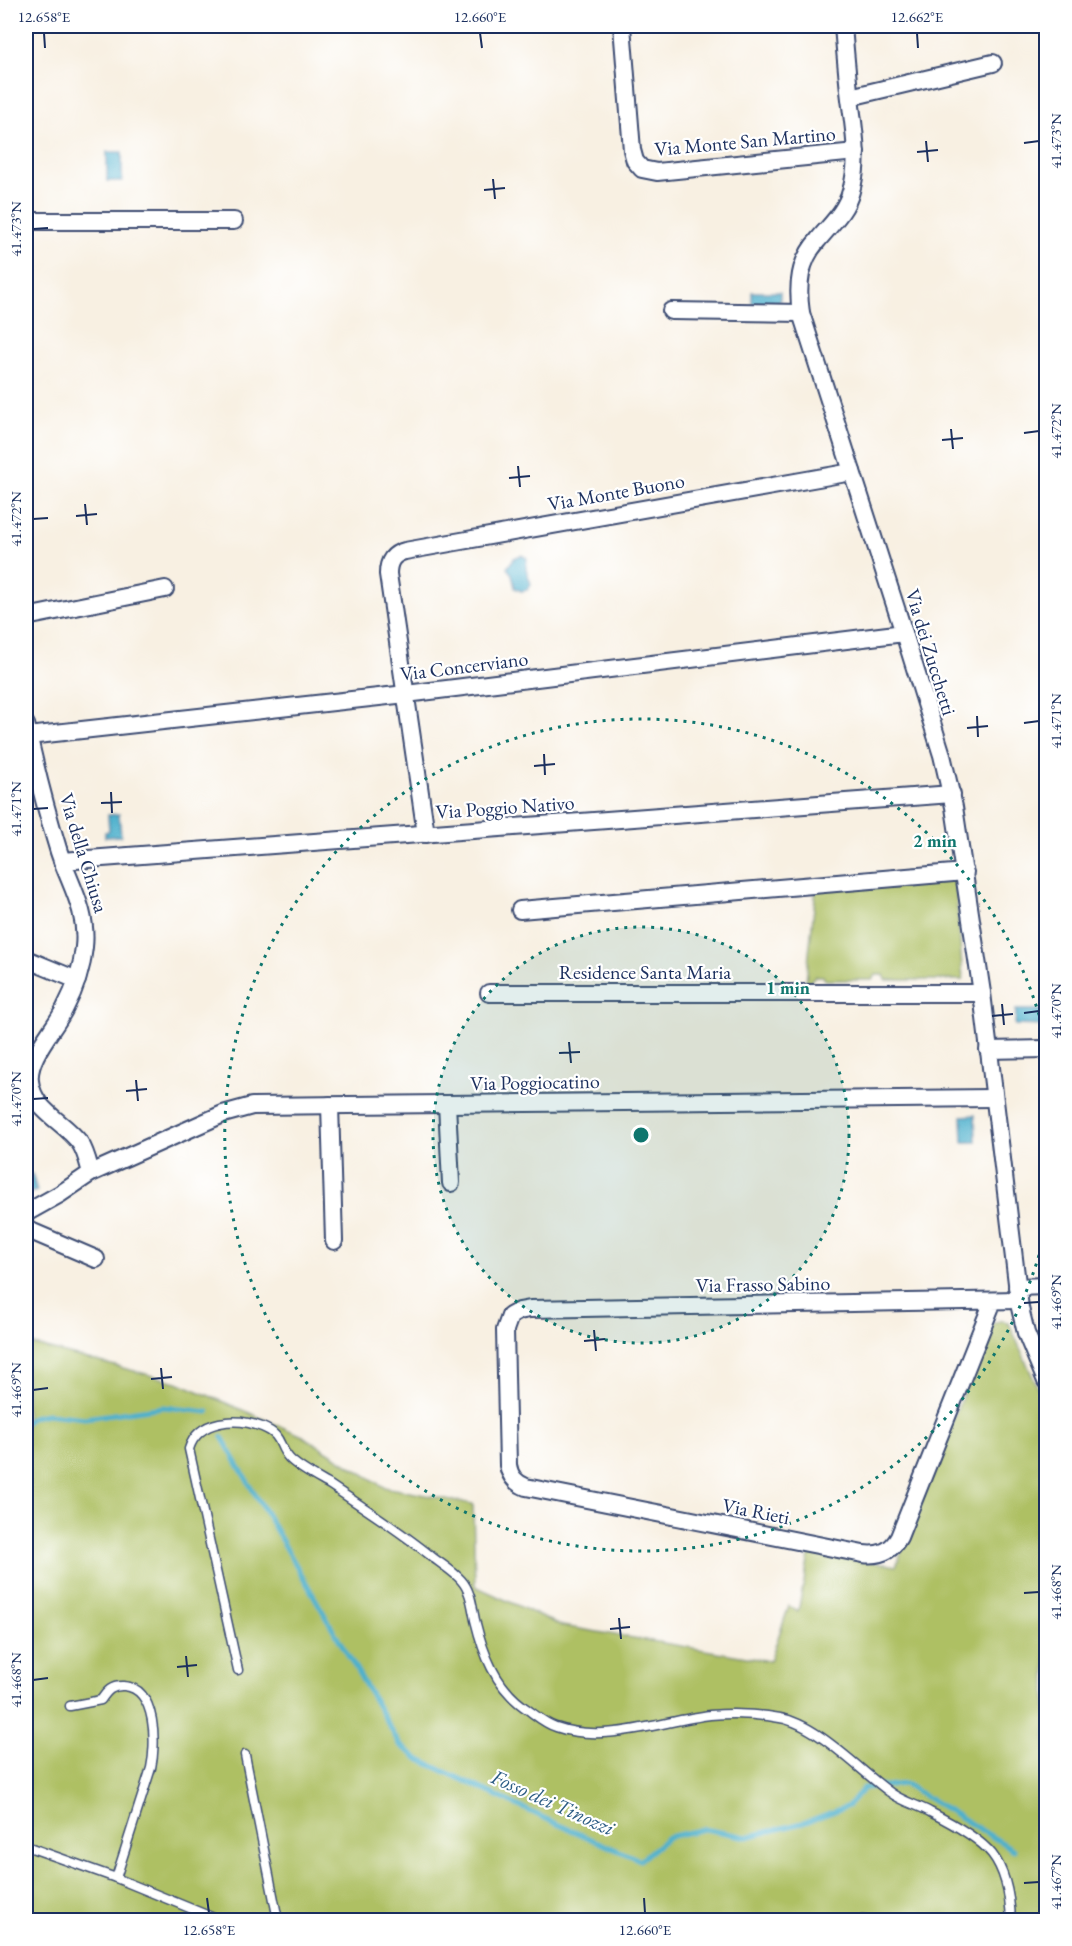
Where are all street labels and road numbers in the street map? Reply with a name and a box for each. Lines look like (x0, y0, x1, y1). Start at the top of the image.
street label: Via Monte San Martino (653, 120, 837, 162)
street label: Via Monte Buono (545, 467, 687, 517)
street label: Via dei Zucchetti (899, 586, 963, 718)
street label: Via Concerviano (398, 645, 530, 687)
street label: Via Poggio Nativo (435, 789, 575, 825)
street label: Via della Chiusa (53, 790, 115, 916)
street label: Residence Santa Maria (559, 959, 731, 985)
street label: Via Poggiocatino (470, 1068, 600, 1096)
street label: Via Frasso Sabino (695, 1270, 831, 1298)
street label: Via Rieti (720, 1492, 792, 1530)

